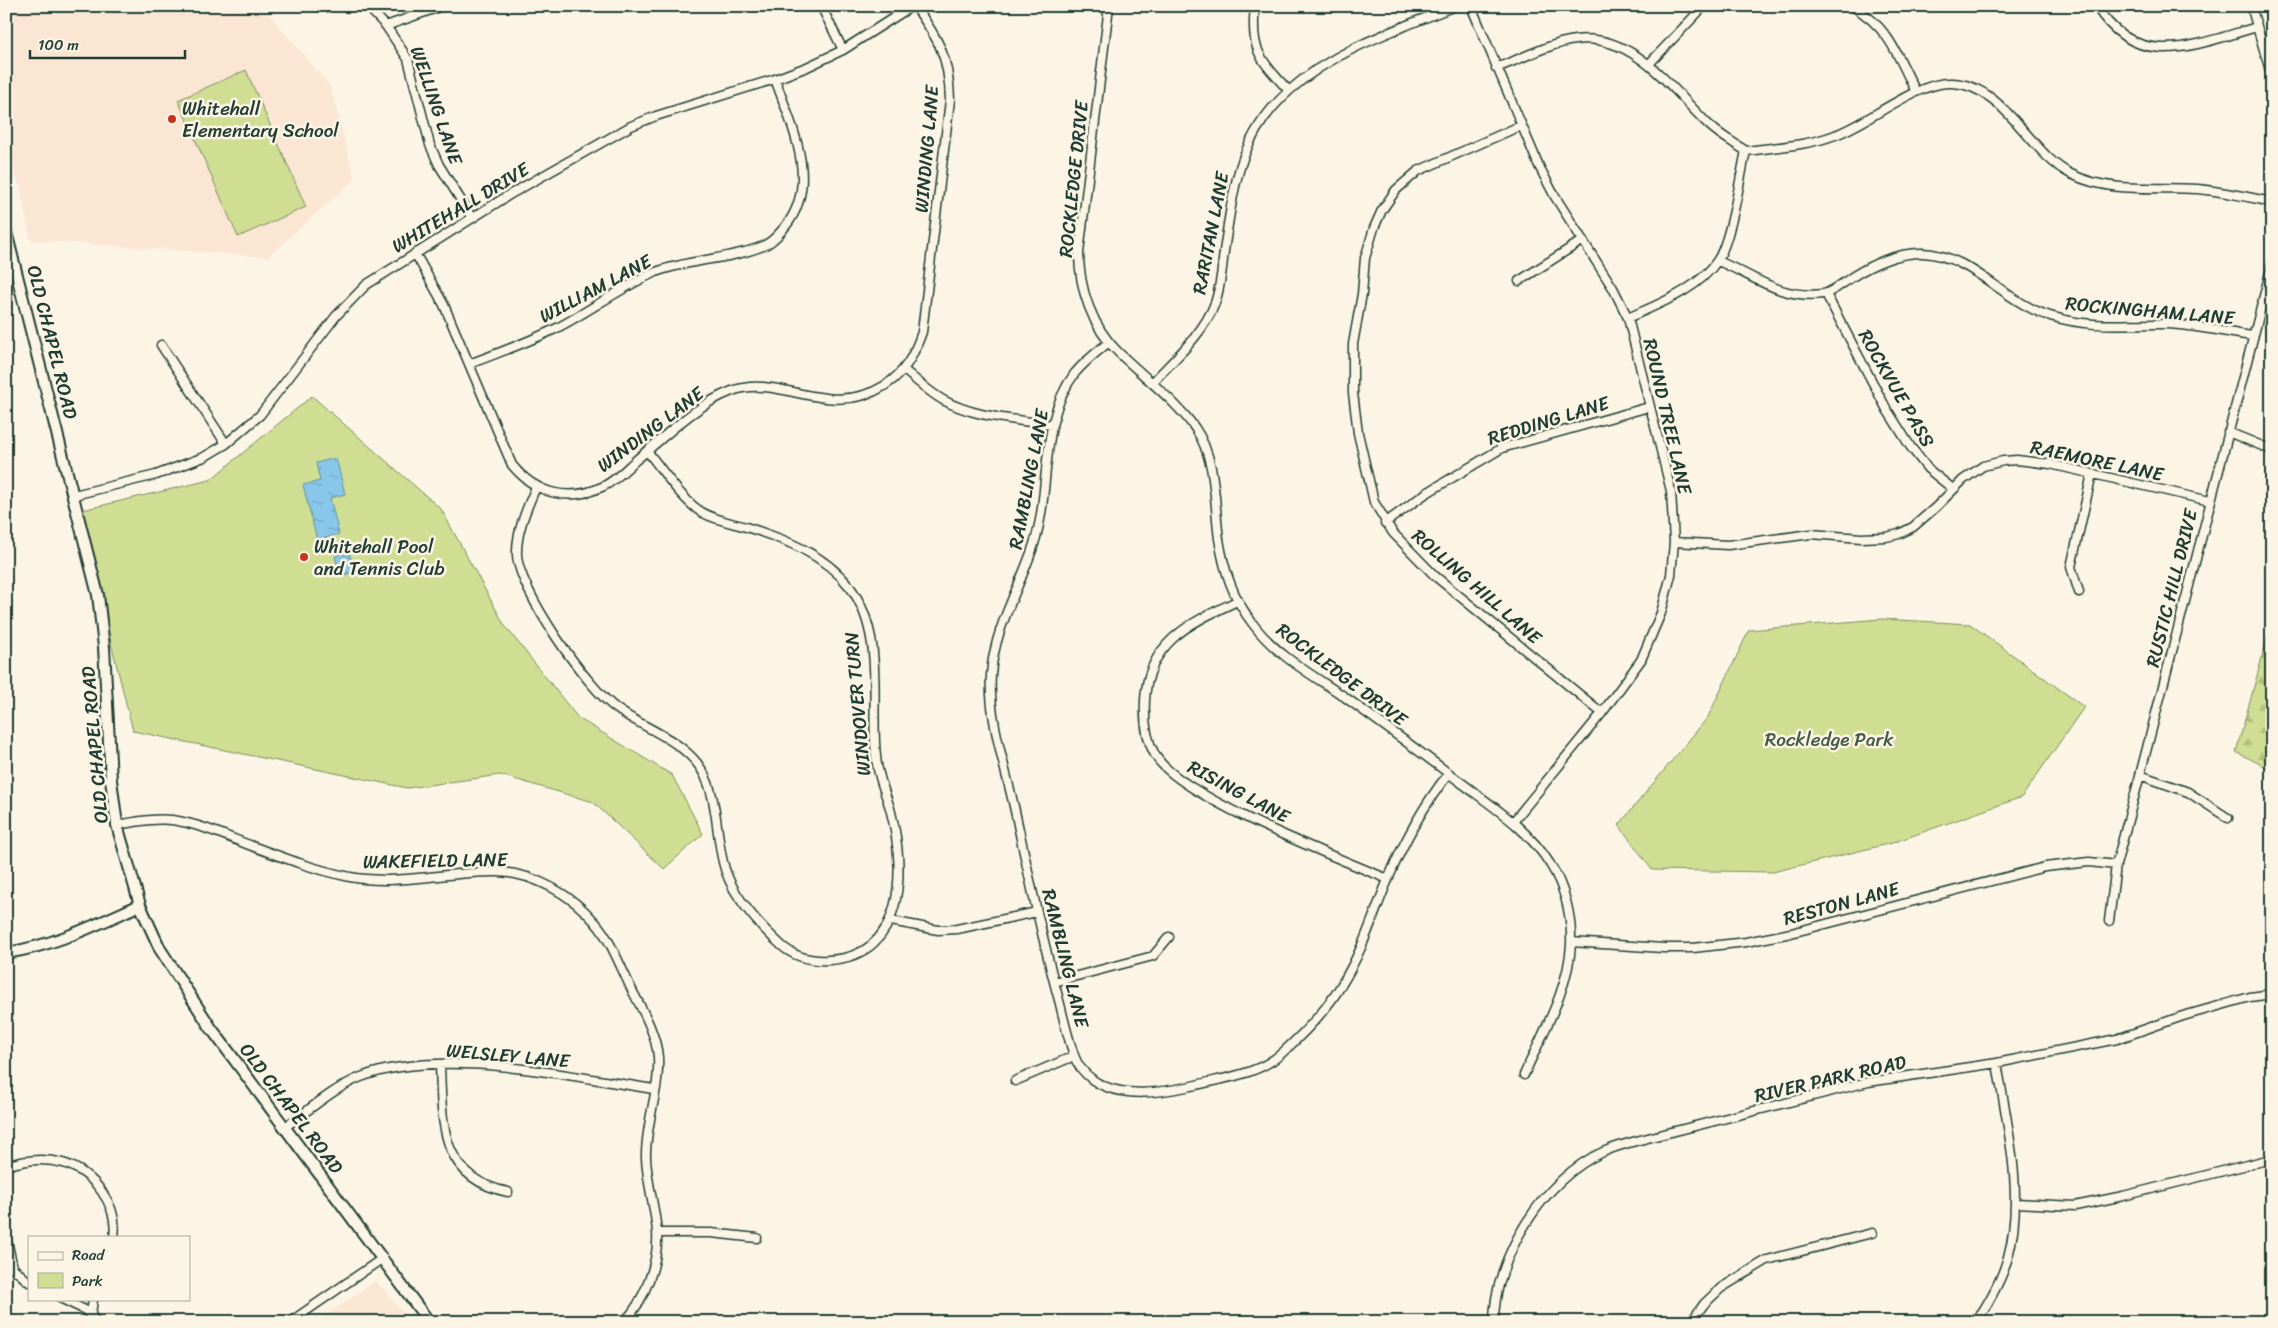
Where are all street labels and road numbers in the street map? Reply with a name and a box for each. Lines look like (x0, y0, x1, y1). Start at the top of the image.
street label: WELLING LANE (401, 41, 473, 170)
street label: WINDING LANE (905, 83, 949, 214)
street label: ROCKLEDGE DRIVE (1049, 98, 1098, 259)
street label: WHITEHALL DRIVE (385, 152, 537, 262)
street label: RARITAN LANE (1182, 168, 1239, 297)
street label: WILLIAM LANE (533, 244, 659, 332)
street label: OLD CHAPEL ROAD (17, 262, 88, 423)
street label: ROCKINGHAM LANE (2064, 287, 2237, 334)
street label: ROCKVUE PASS (1849, 323, 1944, 454)
street label: ROUND TREE LANE (1634, 335, 1702, 499)
street label: WINDING LANE (589, 377, 712, 481)
street label: REDDING LANE (1483, 386, 1614, 455)
street label: RAMBLING LANE (999, 405, 1059, 552)
street label: RAEMORE LANE (2027, 430, 2168, 491)
street label: RUSTIC HILL DRIVE (2136, 504, 2207, 671)
street label: ROLLING HILL LANE (1404, 520, 1550, 654)
street label: ROCKLEDGE DRIVE (1269, 614, 1416, 736)
street label: WINDOVER TURN (835, 630, 880, 777)
street label: OLD CHAPEL ROAD (71, 664, 118, 825)
street label: RISING LANE (1182, 751, 1297, 833)
street label: WAKEFIELD LANE (363, 843, 509, 878)
street label: RESTON LANE (1779, 872, 1904, 935)
street label: RAMBLING LANE (1032, 885, 1099, 1033)
street label: WELSLEY LANE (445, 1034, 572, 1077)
street label: OLD CHAPEL ROAD (231, 1035, 353, 1182)
street label: RIVER PARK ROAD (1751, 1045, 1910, 1112)

